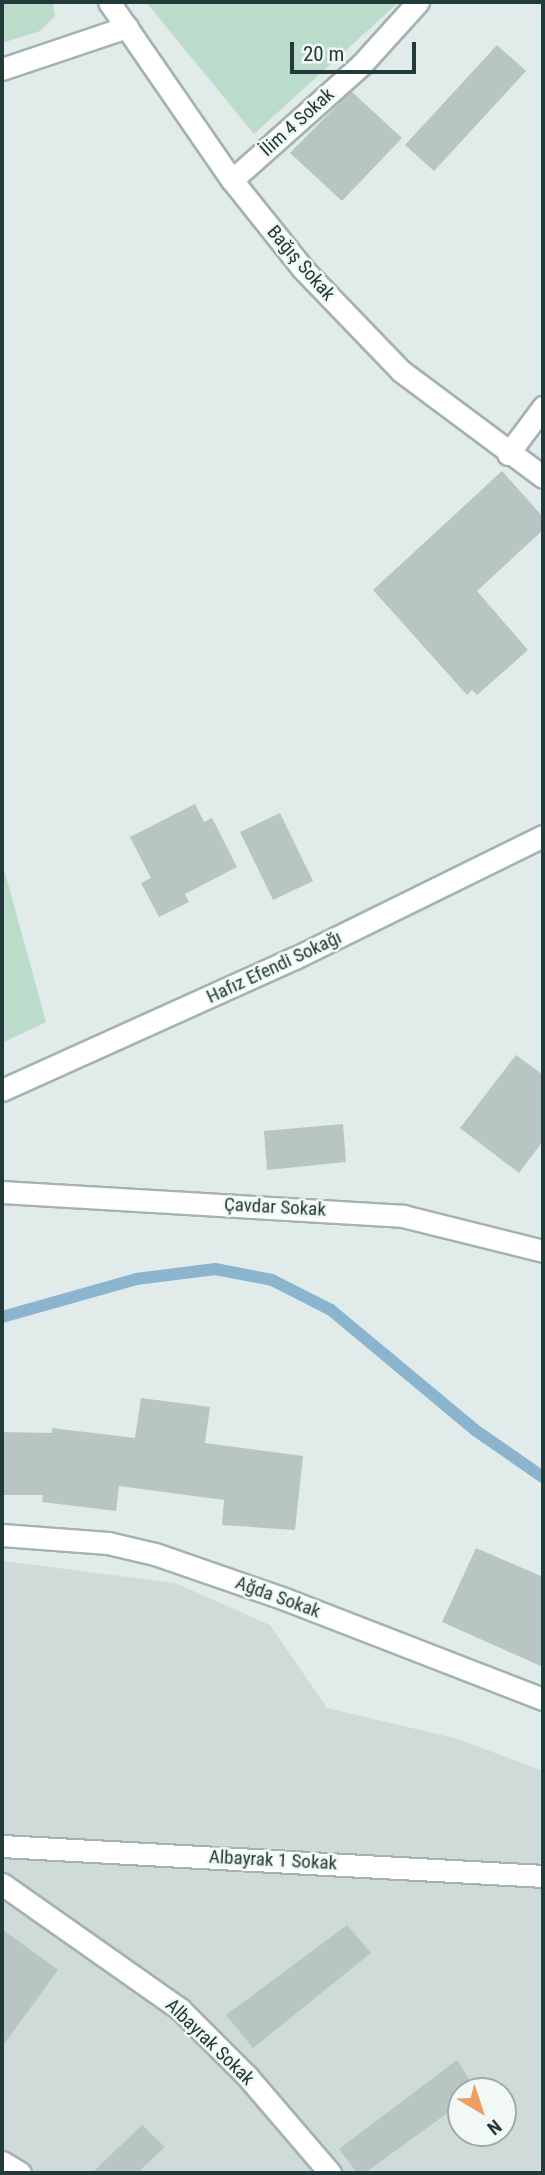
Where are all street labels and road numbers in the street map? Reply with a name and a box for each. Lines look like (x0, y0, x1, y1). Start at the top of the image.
street label: İlim 4 Sokak (255, 83, 339, 161)
street label: Bağış Sokak (262, 221, 340, 305)
street label: Hafız Efendi Sokağı (203, 926, 345, 1008)
street label: Çavdar Sokak (223, 1193, 327, 1221)
street label: Ağda Sokak (232, 1571, 324, 1623)
street label: Albayrak 1 Sokak (208, 1845, 338, 1875)
street label: Albayrak Sokak (161, 1994, 259, 2090)

